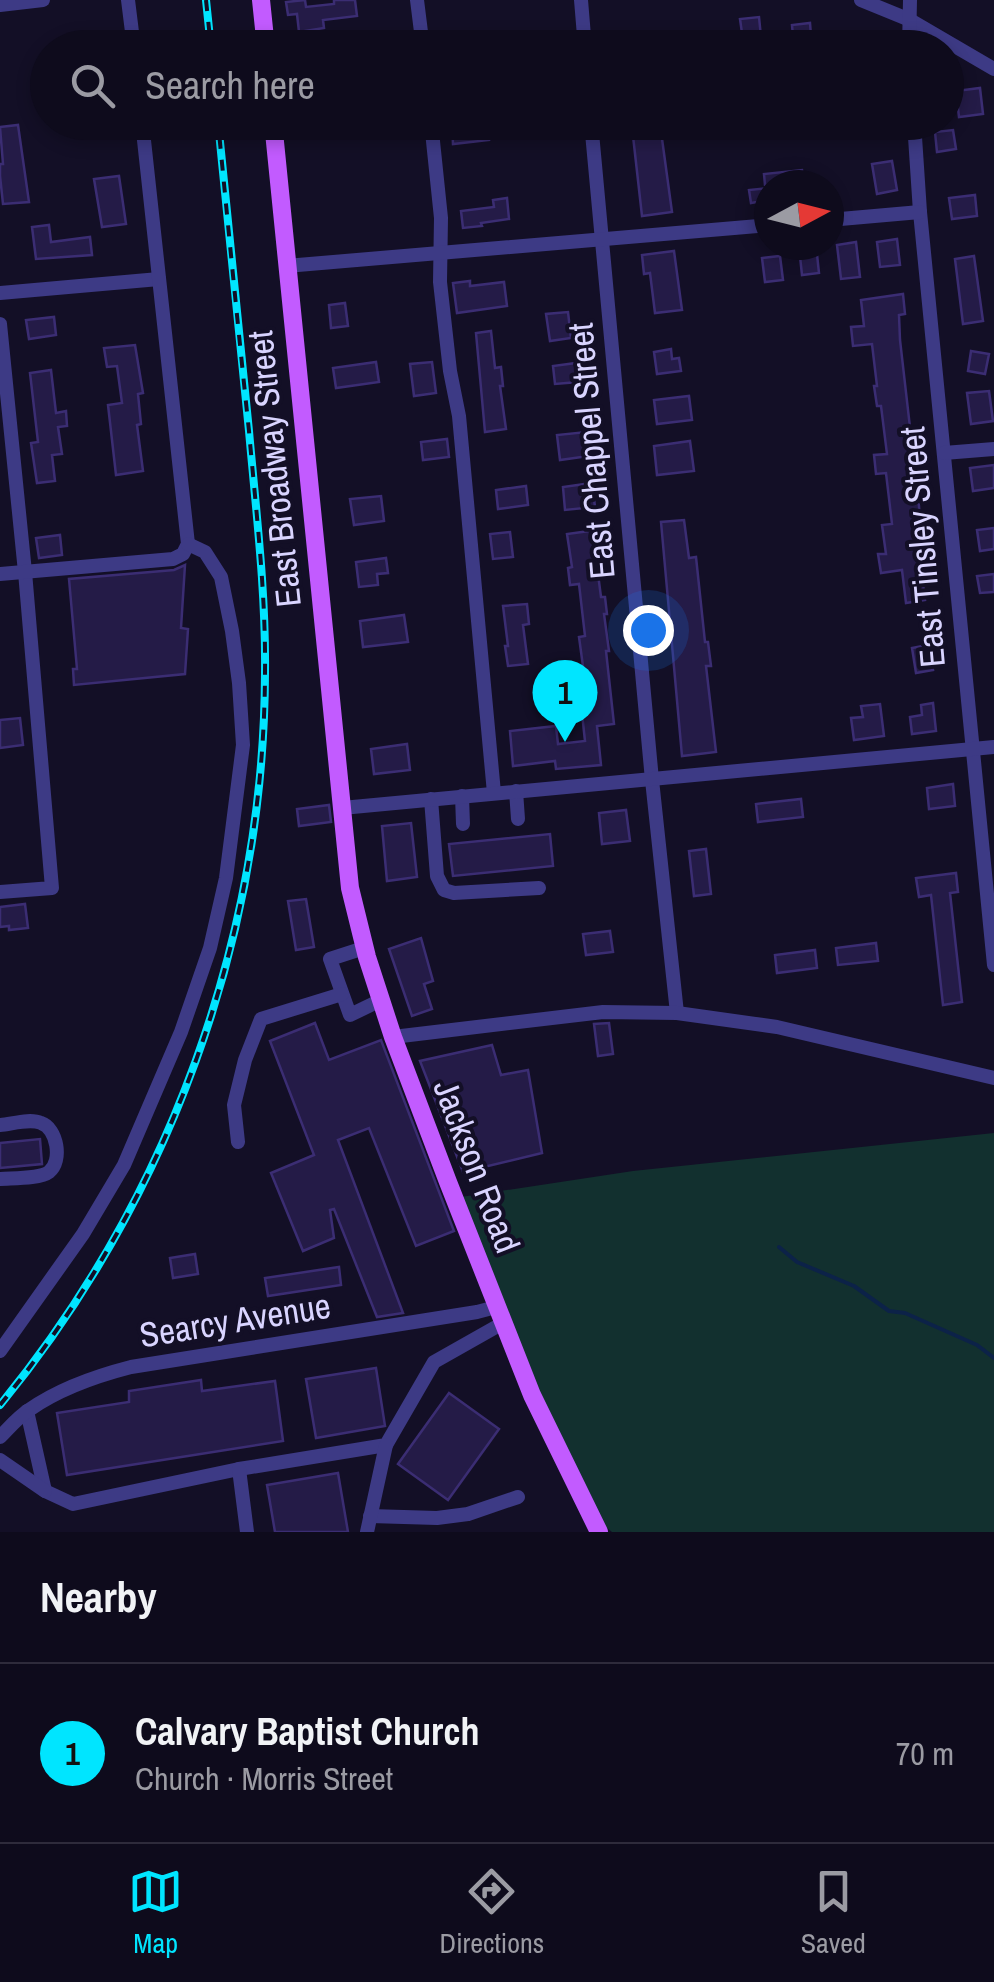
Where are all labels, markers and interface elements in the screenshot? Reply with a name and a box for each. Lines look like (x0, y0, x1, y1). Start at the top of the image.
search box (30, 30, 964, 140)
icon: search (65, 58, 120, 113)
text: Search here (145, 60, 315, 111)
north arrow (754, 170, 844, 260)
street label: East Chappel Street (556, 321, 626, 581)
street label: East Broadway Street (236, 328, 312, 609)
street label: East Tinsley Street (888, 425, 956, 669)
your location (623, 605, 674, 656)
pin: 1 (532, 660, 598, 742)
street label: Jackson Road (422, 1073, 532, 1259)
street label: Searcy Avenue (136, 1282, 334, 1358)
text: Nearby (40, 1569, 157, 1625)
text: Calvary Baptist Church (135, 1706, 480, 1757)
text: 1 (65, 1732, 80, 1775)
text: 70 m (896, 1732, 954, 1775)
text: Church · Morris Street (135, 1757, 393, 1800)
tab: Map (128, 1864, 183, 1962)
tab: Directions (440, 1864, 544, 1962)
tab: Saved (801, 1864, 866, 1962)

